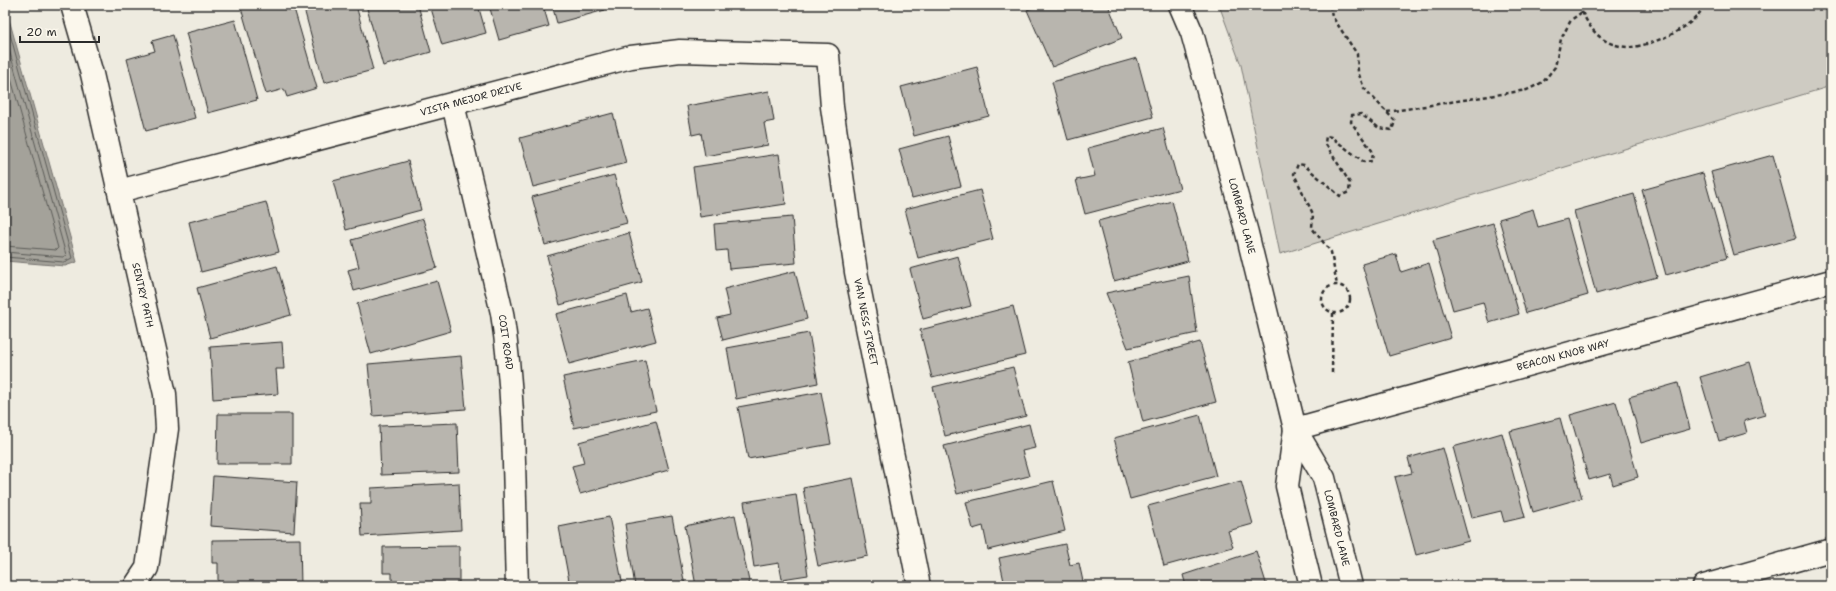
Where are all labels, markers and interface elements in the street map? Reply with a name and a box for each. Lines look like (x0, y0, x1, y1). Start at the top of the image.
scale bar (20, 18, 99, 44)
text: 20 m (26, 24, 57, 40)
street label: VISTA MEJOR DRIVE (419, 79, 523, 119)
street label: LOMBARD LANE (1226, 176, 1258, 256)
street label: SENTRY PATH (129, 261, 157, 329)
street label: VAN NESS STREET (851, 277, 881, 367)
street label: COIT ROAD (496, 313, 516, 371)
street label: BEACON KNOB WAY (1515, 336, 1611, 374)
street label: LOMBARD LANE (1321, 488, 1353, 568)

